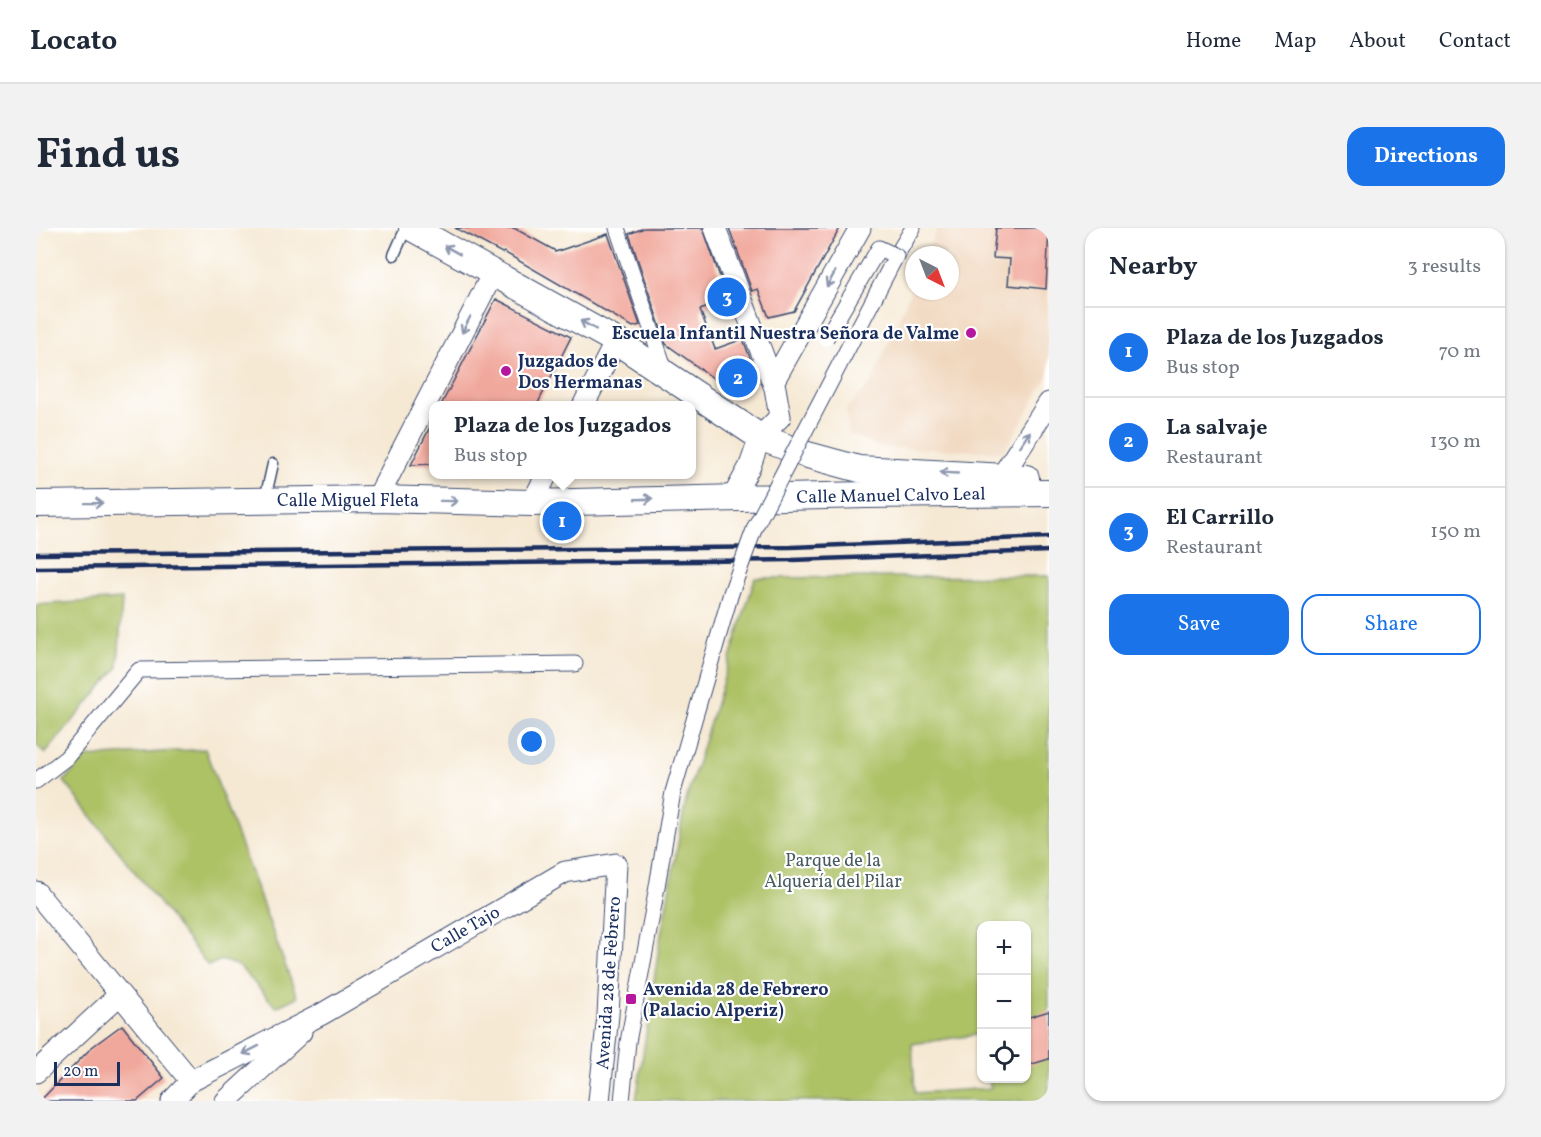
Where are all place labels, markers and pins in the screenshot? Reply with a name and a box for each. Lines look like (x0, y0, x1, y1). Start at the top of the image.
pin: 3 (708, 274, 746, 320)
place label: Escuela Infantil Nuestra Señora de Valme (612, 322, 959, 347)
marker: Escuela Infantil Nuestra Señora de Valme (964, 326, 978, 340)
place label: Juzgados de Dos Hermanas (517, 350, 642, 396)
pin: 2 (718, 356, 758, 400)
marker: Juzgados de Dos Hermanas (499, 364, 513, 378)
pin: 1 (542, 498, 582, 544)
place label: Avenida 28 de Febrero (Palacio Alperiz) (643, 978, 829, 1024)
marker: Avenida 28 de Febrero (Palacio Alperiz) (624, 992, 638, 1006)

